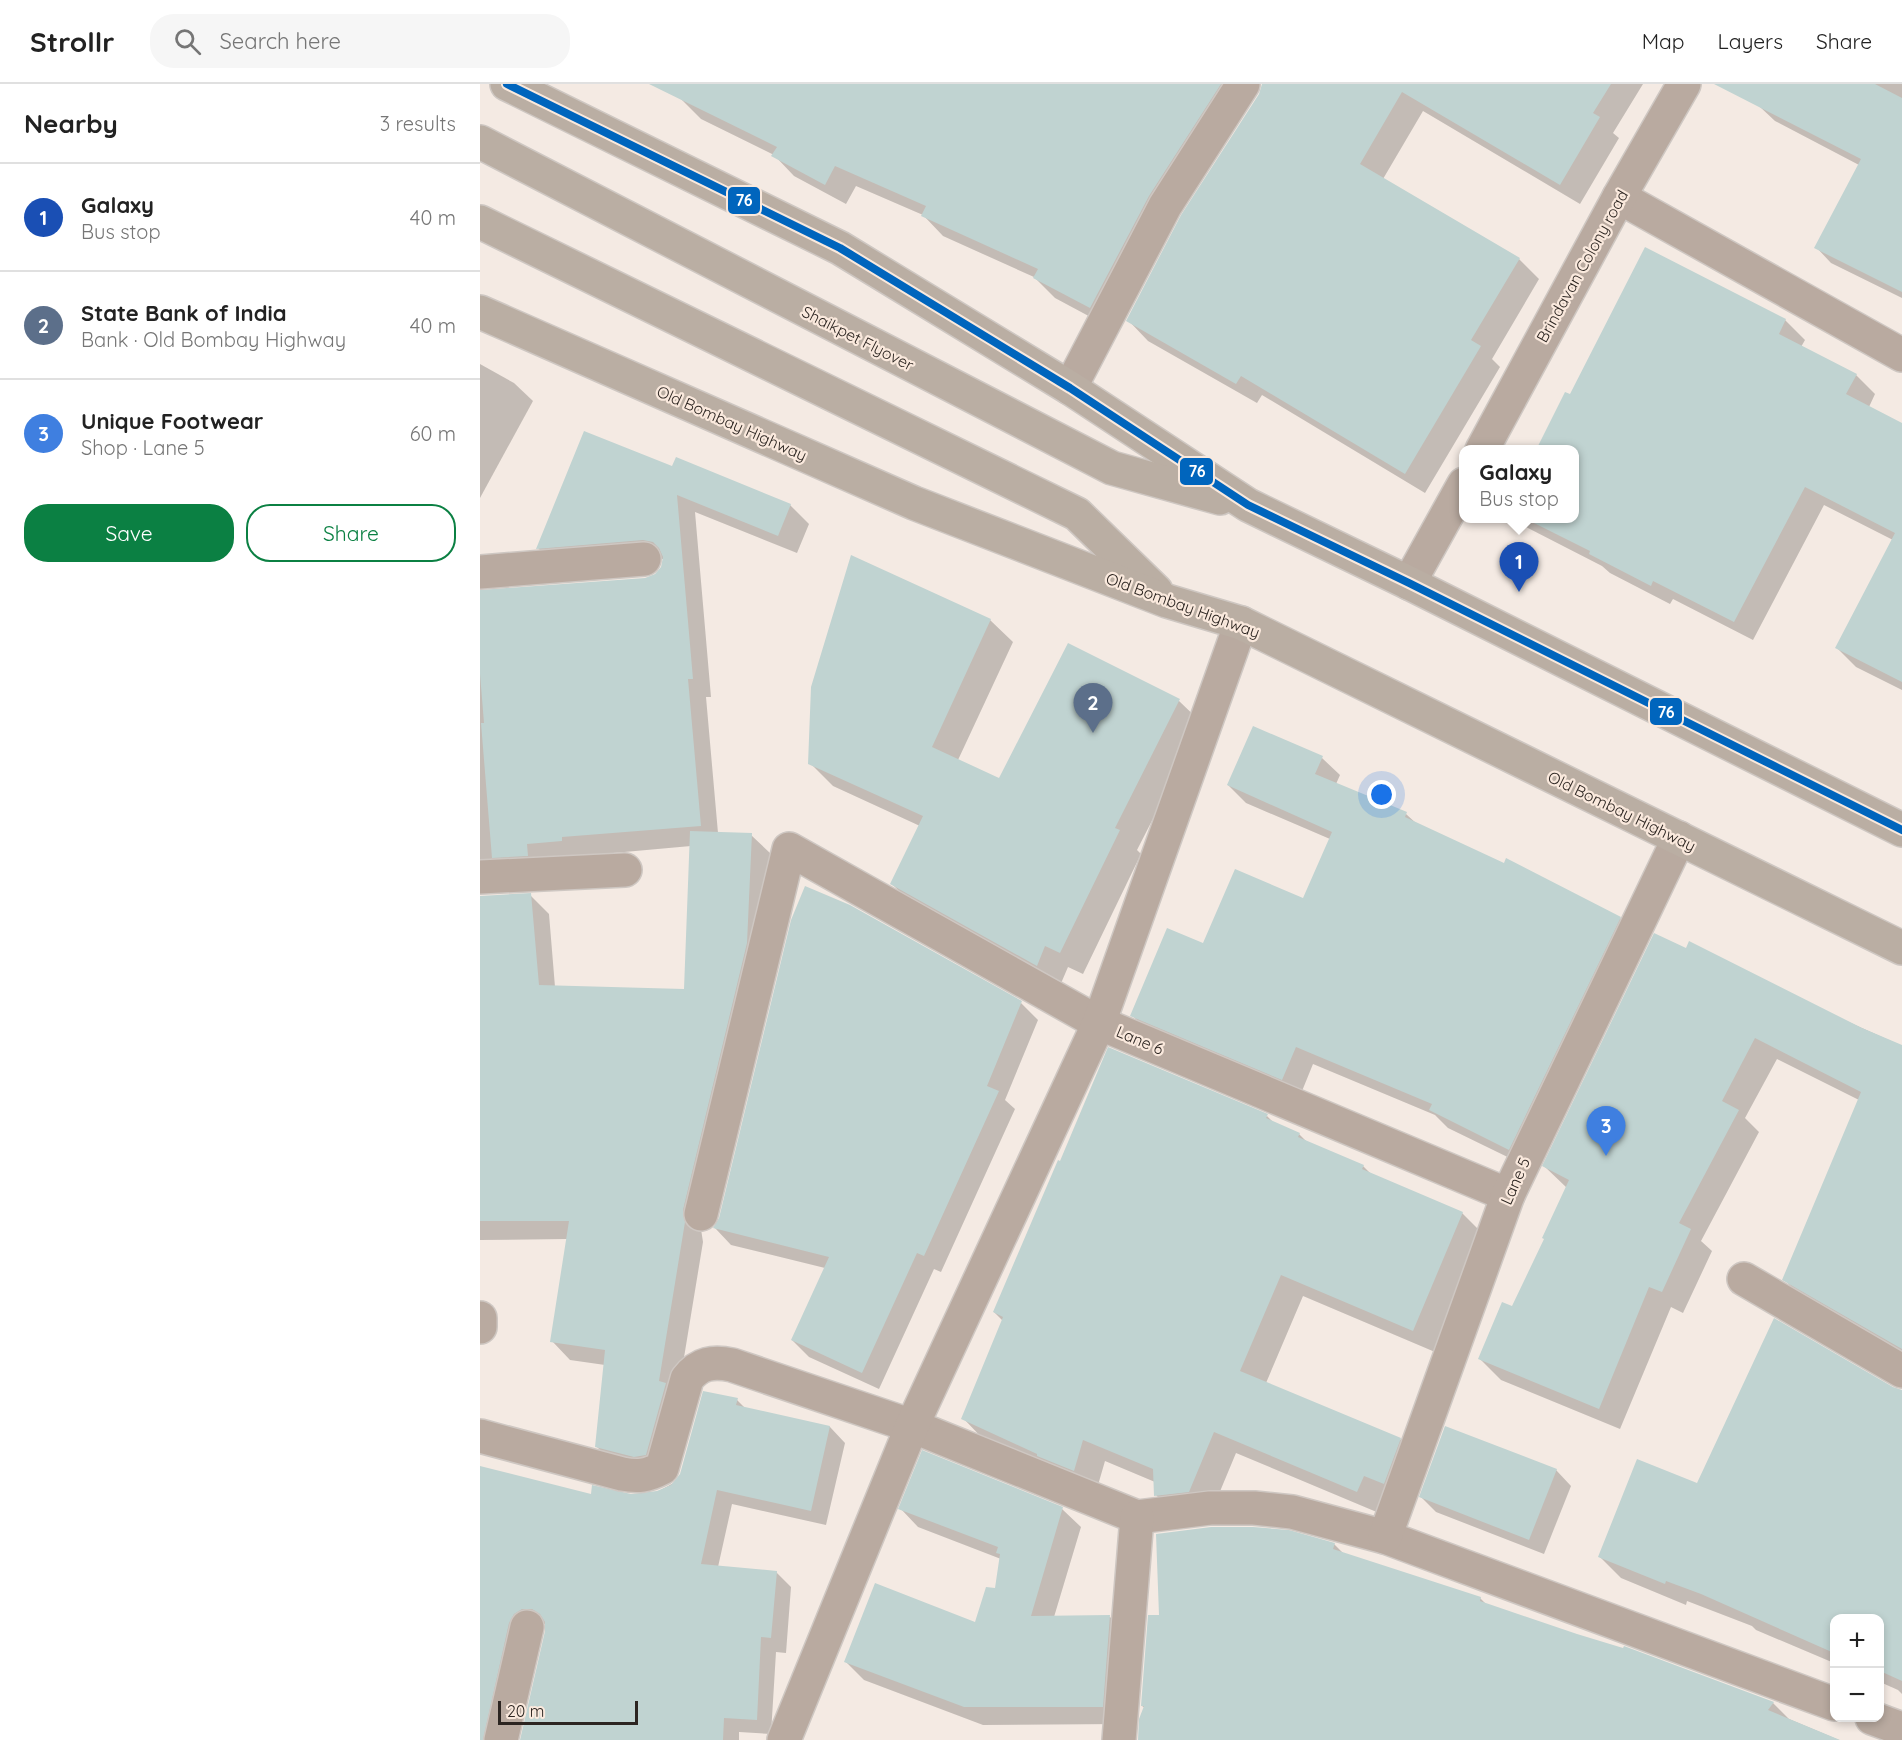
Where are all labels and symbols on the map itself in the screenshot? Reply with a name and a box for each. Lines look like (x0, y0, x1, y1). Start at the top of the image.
line badge: 76 (727, 186, 761, 215)
street label: Brindavan Colony road (1532, 186, 1632, 346)
text: 76 (735, 190, 753, 210)
street label: Shaikpet Flyover (799, 301, 917, 375)
street label: Old Bombay Highway (654, 381, 810, 465)
line badge: 76 (1179, 457, 1214, 486)
text: 76 (1188, 461, 1206, 481)
pin: 1 (1500, 542, 1538, 592)
street label: Old Bombay Highway (1103, 568, 1263, 642)
pin: 2 (1074, 684, 1112, 733)
line badge: 76 (1649, 697, 1683, 726)
text: 76 (1657, 702, 1675, 722)
street label: Old Bombay Highway (1545, 766, 1699, 856)
your location (1367, 780, 1396, 809)
street label: Lane 6 (1113, 1021, 1167, 1059)
pin: 3 (1586, 1106, 1626, 1156)
street label: Lane 5 (1496, 1154, 1534, 1208)
scale bar (498, 1698, 638, 1726)

